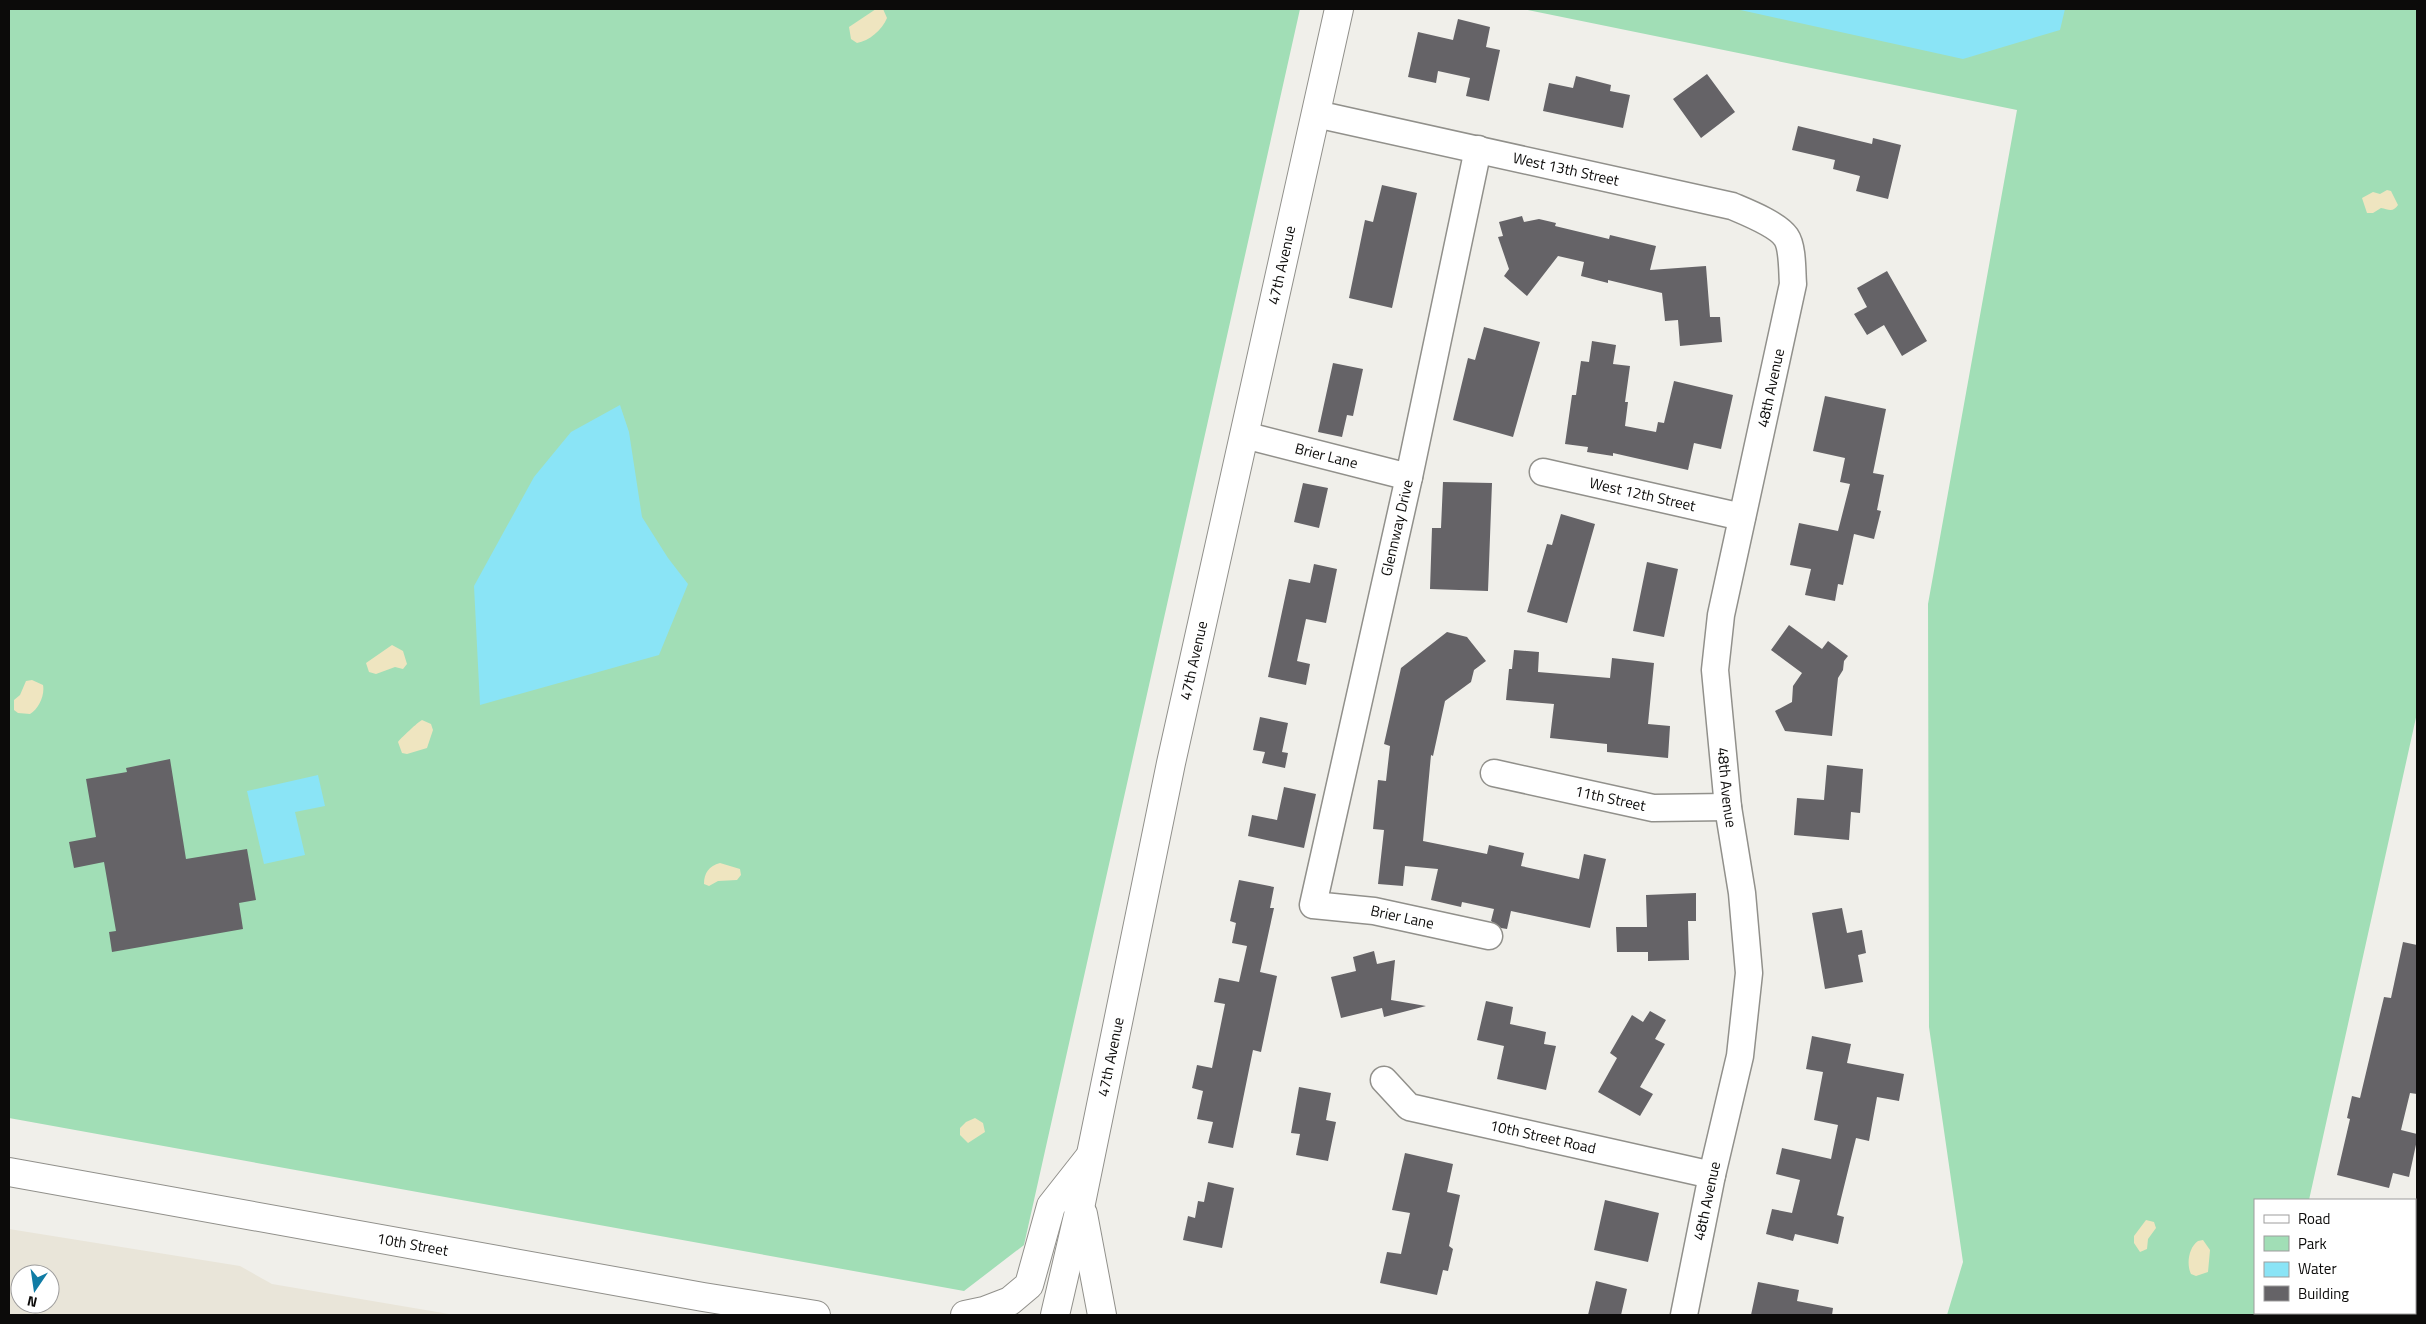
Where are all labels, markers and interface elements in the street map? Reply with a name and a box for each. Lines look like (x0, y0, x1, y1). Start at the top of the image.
street label: West 13th Street (1511, 146, 1622, 192)
street label: 47th Avenue (1261, 223, 1301, 307)
street label: 48th Avenue (1751, 346, 1790, 430)
street label: Brier Lane (1293, 436, 1360, 475)
street label: West 12th Street (1587, 471, 1699, 517)
street label: Glennway Drive (1374, 477, 1419, 578)
street label: 47th Avenue (1173, 619, 1213, 702)
street label: 48th Avenue (1711, 746, 1743, 829)
street label: 11th Street (1573, 779, 1649, 817)
street label: Brier Lane (1369, 899, 1436, 935)
street label: 47th Avenue (1091, 1015, 1130, 1099)
street label: 10th Street Road (1488, 1114, 1598, 1160)
street label: 48th Avenue (1687, 1159, 1726, 1243)
legend (2254, 1199, 2416, 1314)
text: Road (2298, 1207, 2330, 1230)
street label: 10th Street (375, 1226, 451, 1262)
text: Park (2298, 1232, 2327, 1255)
text: Water (2298, 1257, 2337, 1280)
north arrow (10, 1264, 60, 1314)
text: Building (2298, 1282, 2349, 1305)
text: N (25, 1291, 39, 1313)

